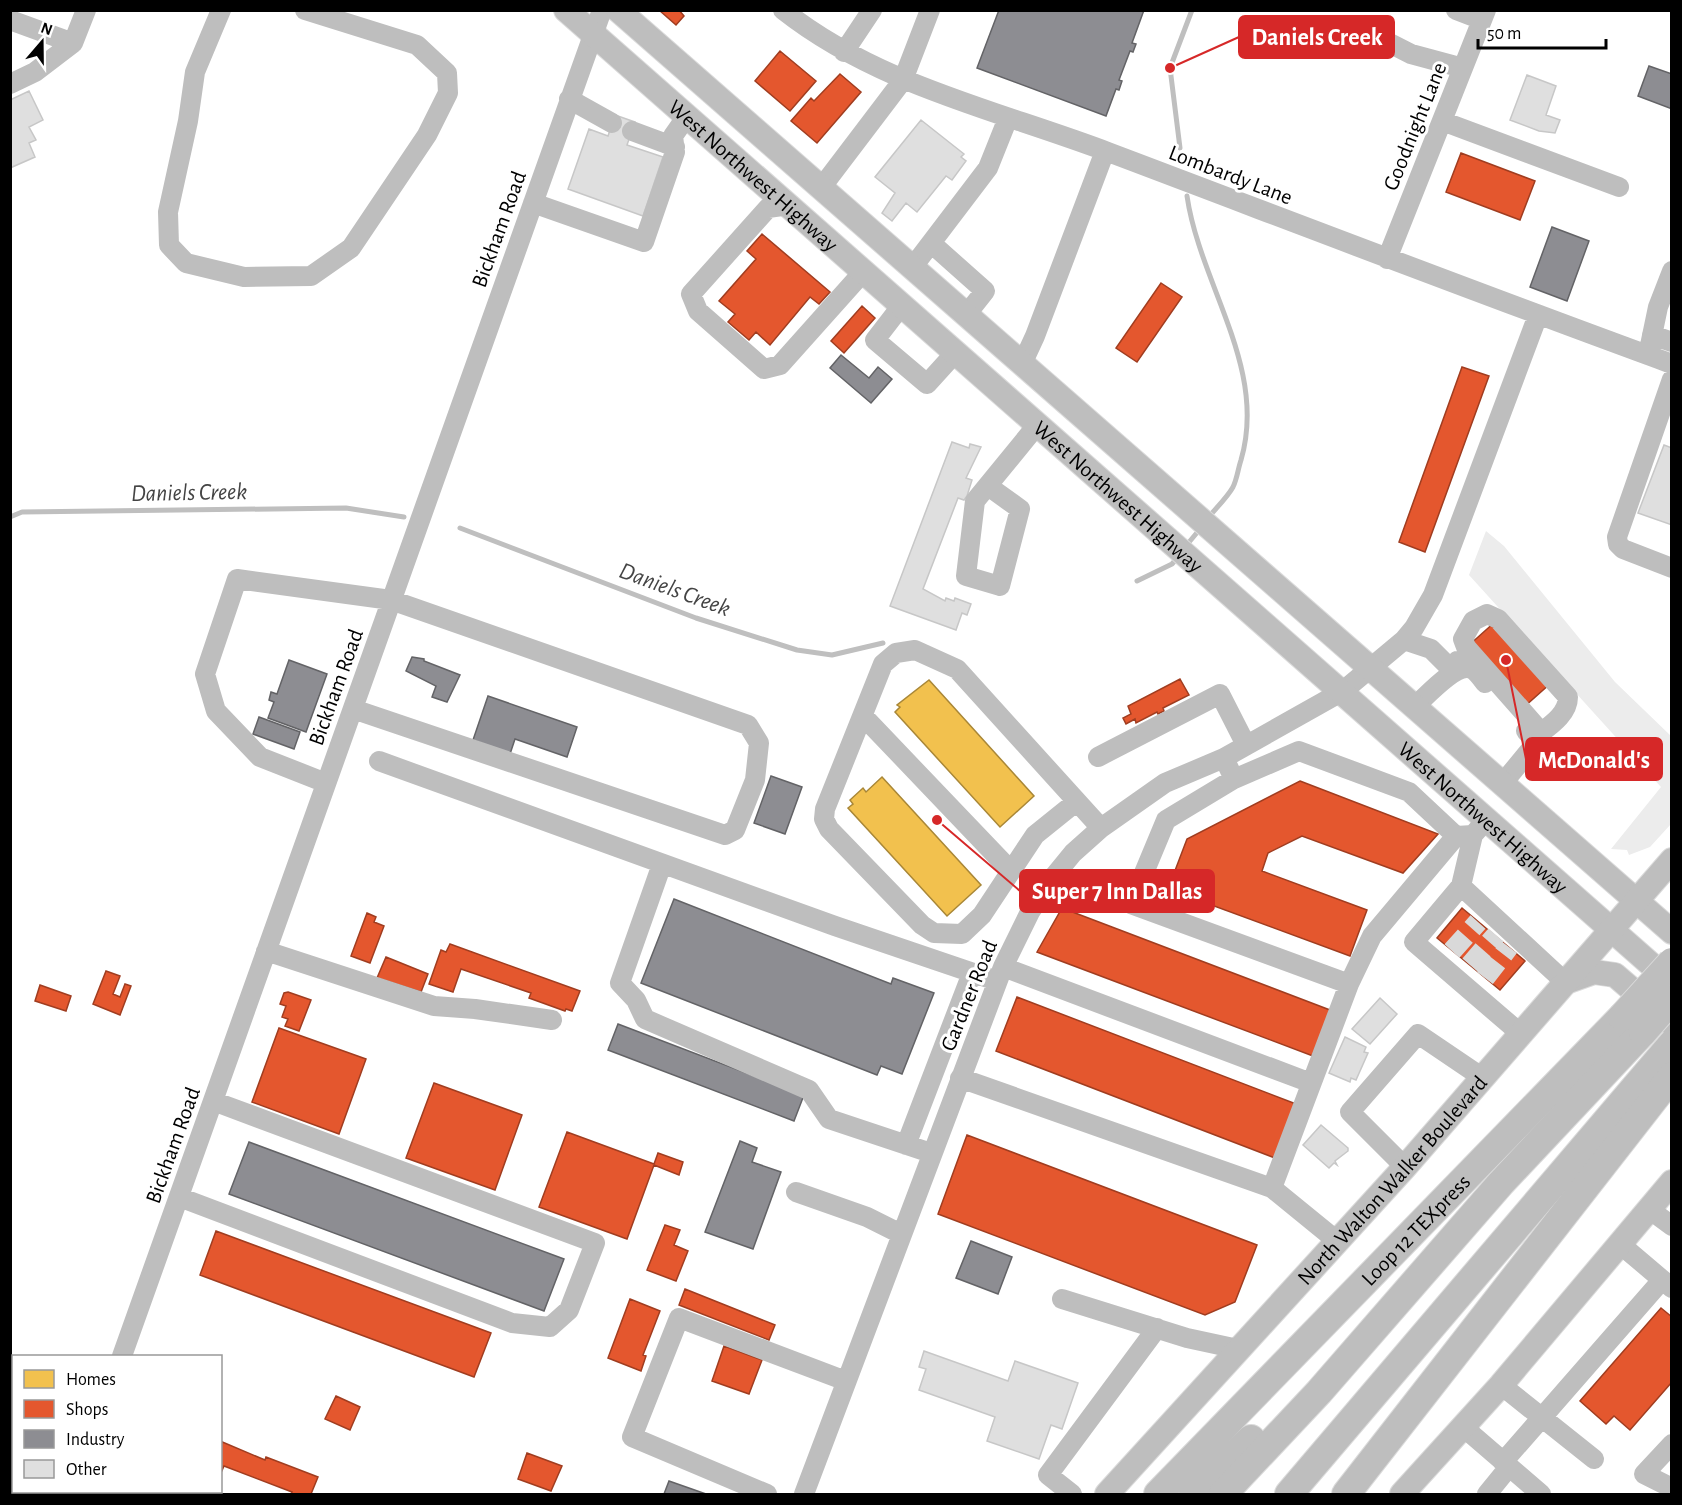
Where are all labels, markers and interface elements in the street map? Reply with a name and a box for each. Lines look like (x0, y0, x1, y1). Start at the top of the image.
north arrow (12, 12, 72, 72)
scale bar (1478, 12, 1606, 50)
callout: Daniels Creek (1239, 16, 1394, 58)
text: N (39, 19, 55, 38)
text: 50 m (1487, 25, 1521, 43)
text: Daniels Creek (1251, 26, 1383, 50)
street label: Goodnight Lane (1379, 59, 1451, 193)
street label: West Northwest Highway (664, 96, 842, 256)
street label: Lombardy Lane (1166, 141, 1295, 209)
street label: Bickham Road (468, 168, 530, 290)
street label: West Northwest Highway (1029, 417, 1207, 577)
water label: Daniels Creek (131, 480, 247, 506)
water label: Daniels Creek (616, 559, 733, 621)
street label: Bickham Road (305, 626, 367, 748)
street label: West Northwest Highway (1394, 738, 1572, 898)
callout: McDonald's (1526, 738, 1662, 780)
text: McDonald's (1538, 749, 1650, 773)
callout: Super 7 Inn Dallas (1020, 870, 1214, 912)
text: Super 7 Inn Dallas (1032, 880, 1202, 904)
street label: Gardner Road (937, 937, 1001, 1054)
street label: North Walton Walker Boulevard (1294, 1072, 1491, 1289)
street label: Bickham Road (142, 1084, 204, 1206)
street label: Loop 12 TEXpress (1357, 1170, 1475, 1290)
legend (12, 1355, 222, 1493)
text: Homes (66, 1371, 116, 1389)
text: Shops (66, 1401, 108, 1419)
text: Industry (66, 1431, 125, 1449)
text: Other (66, 1461, 107, 1479)

